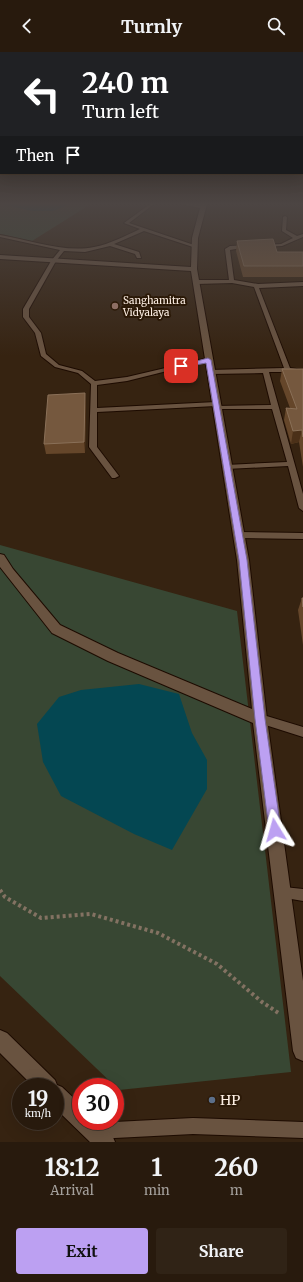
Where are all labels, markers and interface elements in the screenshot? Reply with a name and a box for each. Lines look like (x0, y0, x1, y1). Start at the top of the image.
icon: back (16, 15, 38, 37)
text: Turnly (121, 15, 182, 38)
icon: search (265, 15, 287, 37)
text: 240 m (82, 65, 169, 101)
icon: left (16, 68, 68, 120)
text: Turn left (82, 100, 159, 123)
icon: arrive (62, 144, 84, 166)
text: Then (16, 146, 54, 165)
place label: Sanghamitra Vidyalaya (122, 294, 186, 319)
marker: Sanghamitra Vidyalaya (110, 301, 120, 311)
pin (164, 349, 198, 383)
icon: arrive (170, 355, 192, 377)
position arrow (254, 809, 296, 851)
speed limit sign: 30 (72, 1078, 124, 1130)
text: 19 (28, 1086, 48, 1111)
place label: HP (220, 1091, 240, 1109)
marker: HP (207, 1095, 217, 1105)
text: km/h (25, 1107, 51, 1120)
text: 18:12 (44, 1152, 100, 1183)
text: 1 (151, 1152, 162, 1183)
text: 260 (214, 1152, 259, 1183)
text: Arrival (50, 1182, 94, 1199)
text: min (144, 1182, 170, 1199)
text: m (230, 1182, 243, 1199)
button: Exit (16, 1228, 148, 1274)
button: Share (156, 1228, 287, 1274)

